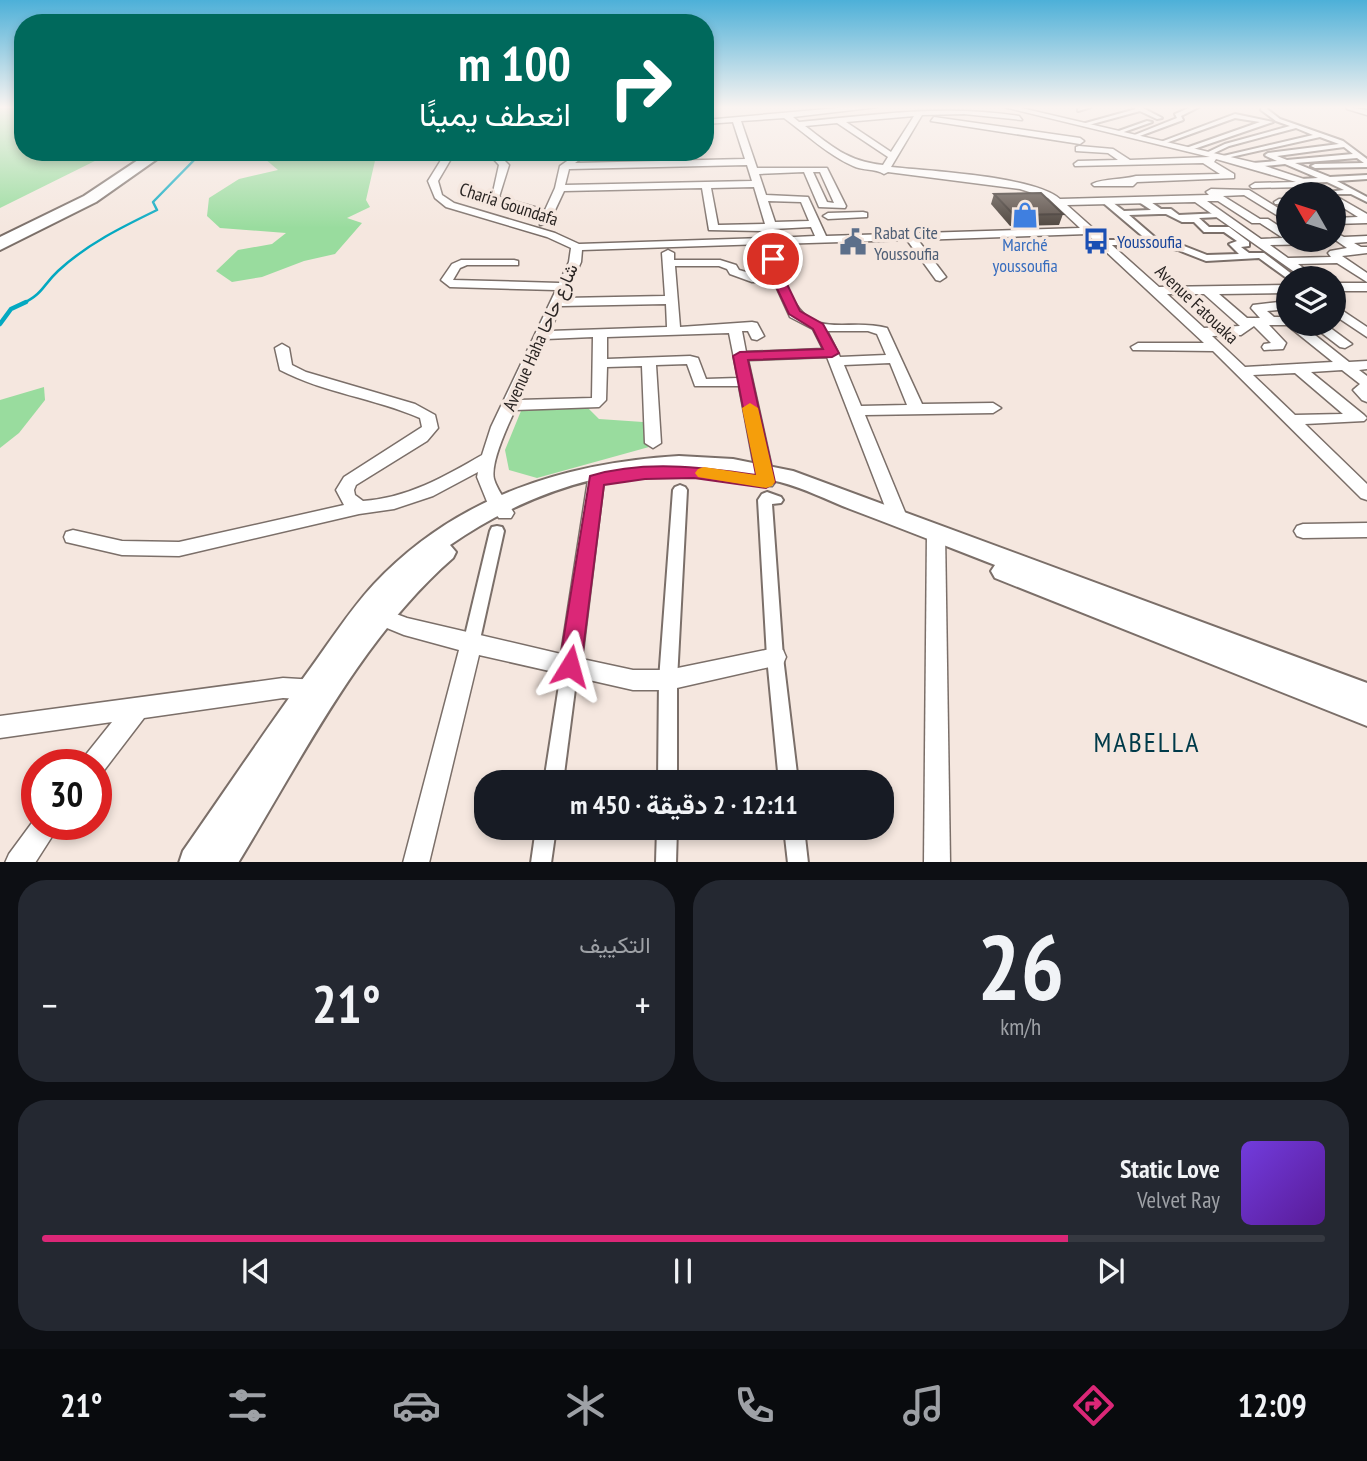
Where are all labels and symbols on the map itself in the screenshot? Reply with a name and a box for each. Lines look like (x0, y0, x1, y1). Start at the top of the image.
street label: Charia Goundafa (457, 177, 561, 231)
north arrow (1276, 182, 1346, 252)
shop icon: Marché youssoufia (1010, 200, 1040, 230)
place label: Rabat Cite Youssoufia (874, 221, 939, 265)
bus stop icon: Youssoufia (1081, 226, 1111, 256)
public building icon: Rabat Cite Youssoufia (838, 227, 868, 257)
pin (743, 229, 803, 289)
place label: Youssoufia (1117, 230, 1182, 253)
place label: Marché youssoufia (992, 233, 1058, 277)
street label: Avenue Haha شارع حاحا (497, 260, 584, 415)
street label: Avenue Fatouaka (1150, 260, 1244, 348)
position arrow (533, 629, 607, 703)
district label: MABELLA (1094, 723, 1200, 760)
speed limit sign: 30 (21, 749, 112, 840)

